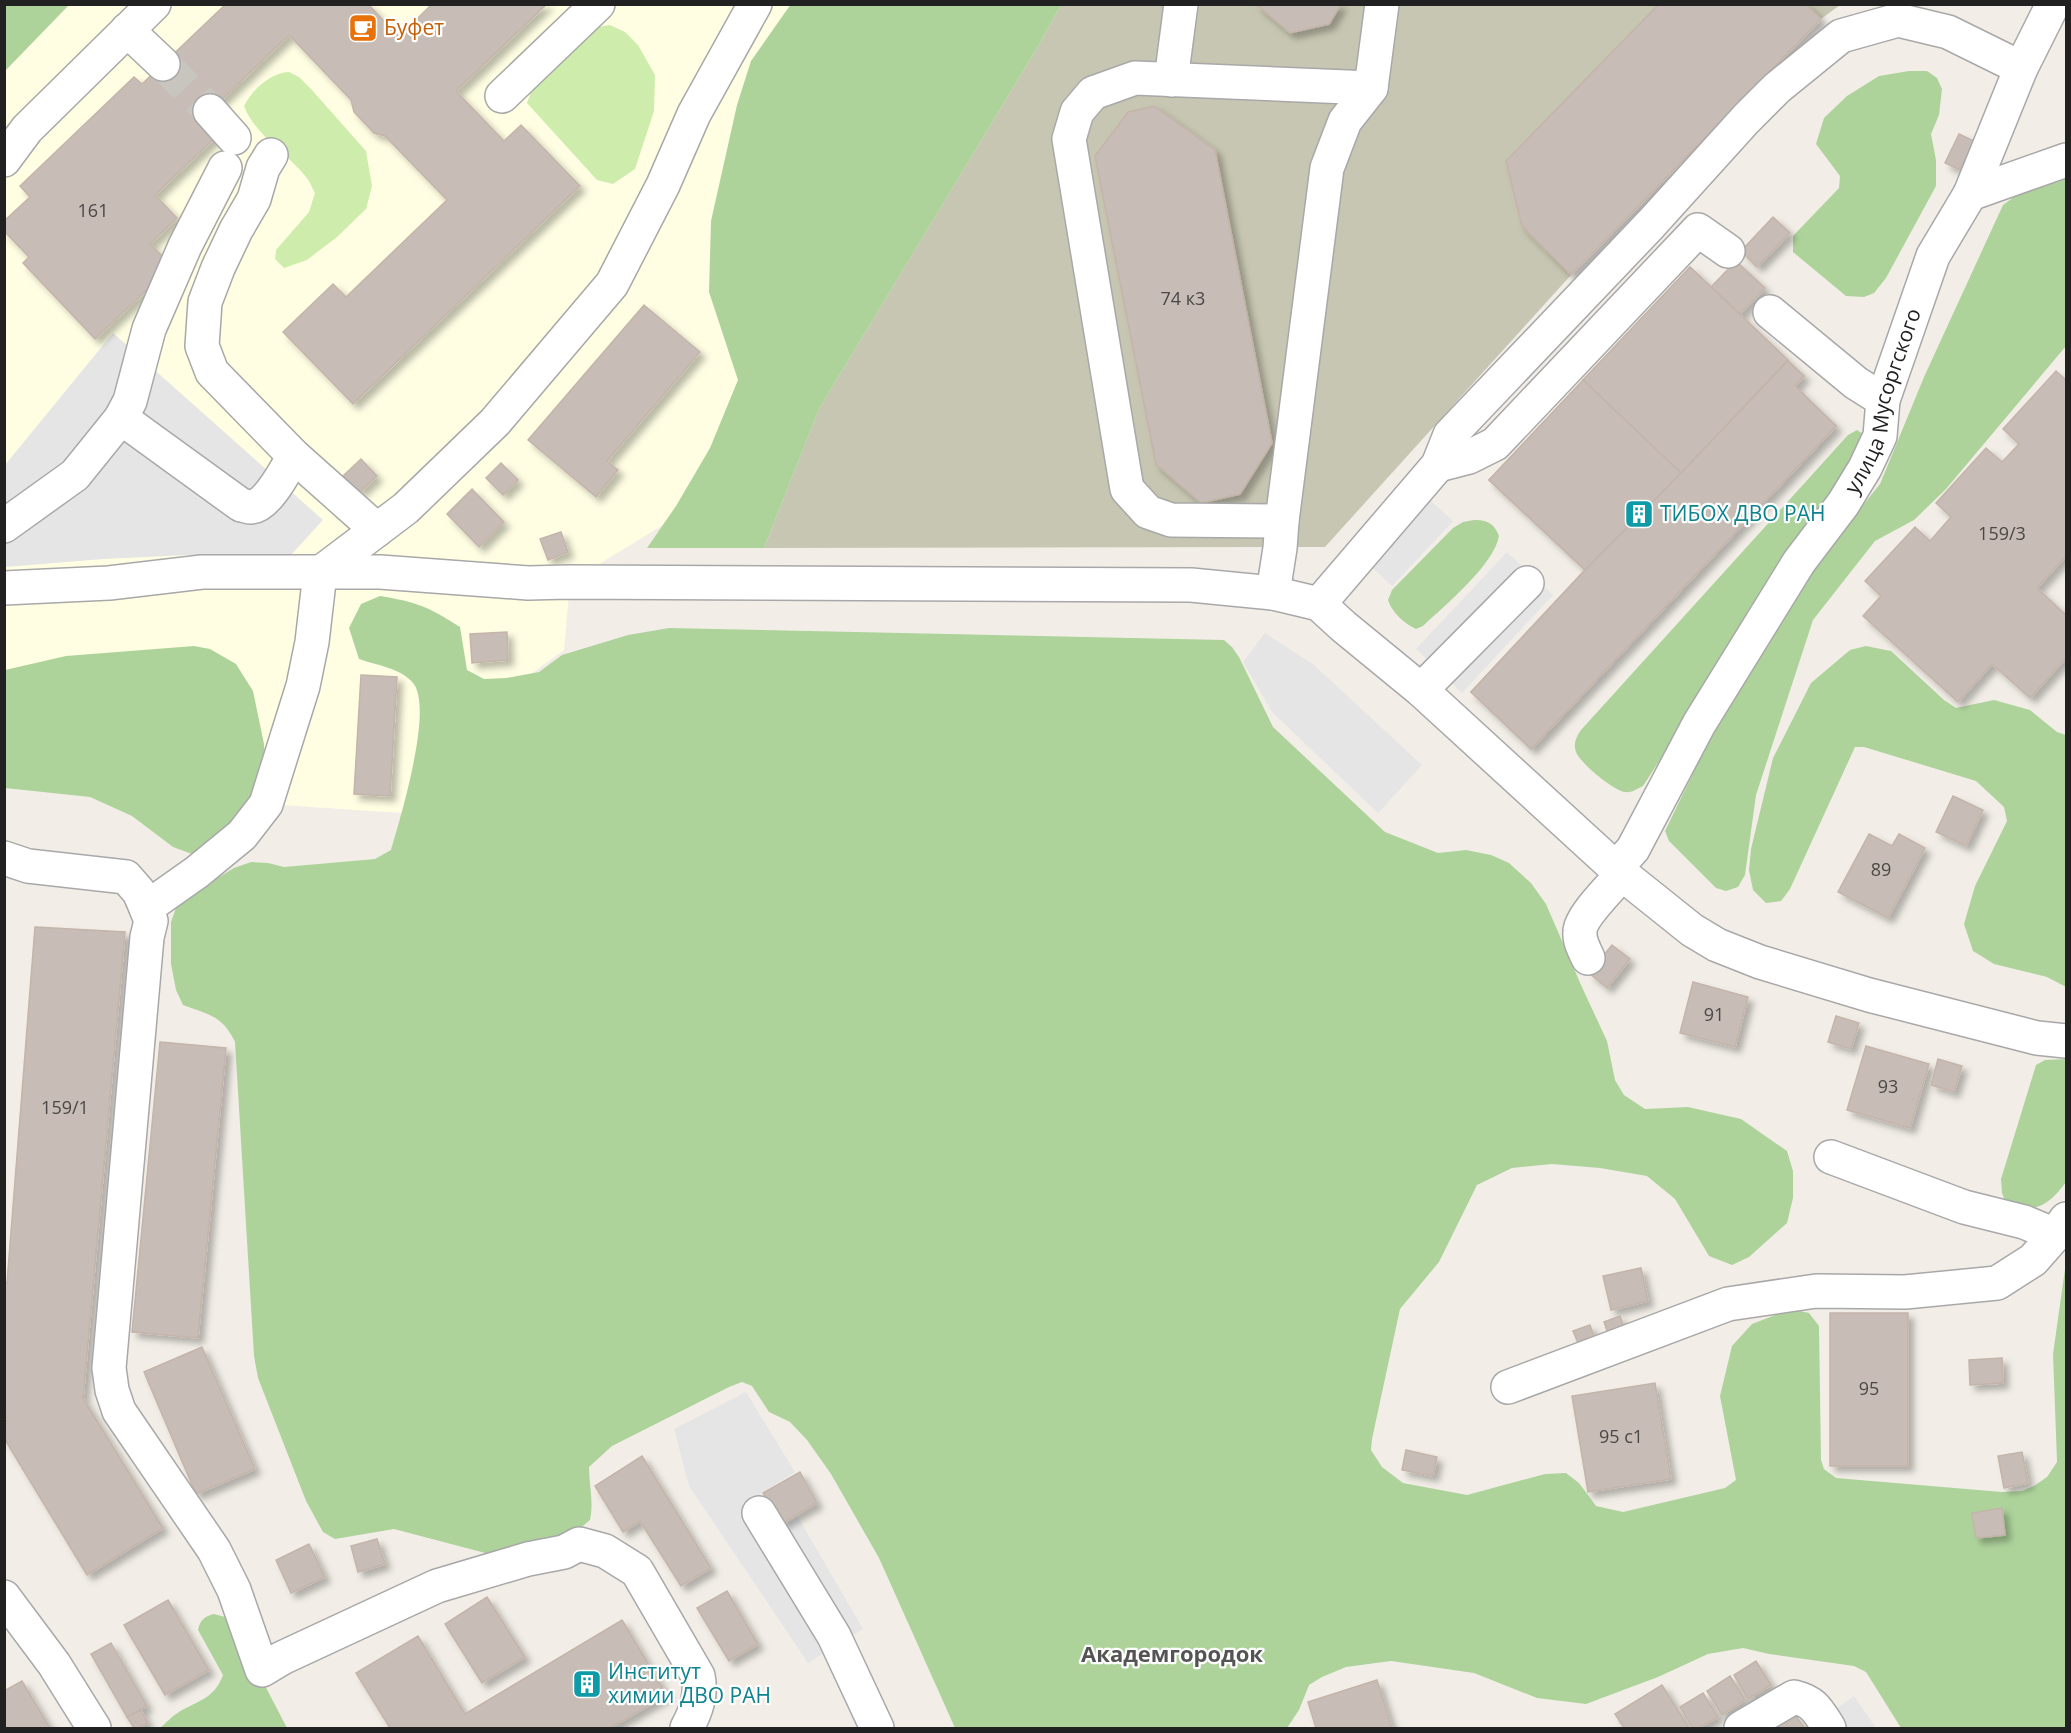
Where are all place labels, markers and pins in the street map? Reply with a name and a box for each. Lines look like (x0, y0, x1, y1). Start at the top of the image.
cafe icon: Буфет (347, 12, 379, 44)
place label: Буфет (384, 13, 444, 41)
building icon: ТИБОХ ДВО РАН (1623, 498, 1655, 530)
place label: ТИБОХ ДВО РАН (1660, 499, 1825, 527)
place label: Институт химии ДВО РАН (608, 1657, 771, 1709)
building icon: Институт химии ДВО РАН (571, 1668, 603, 1700)

